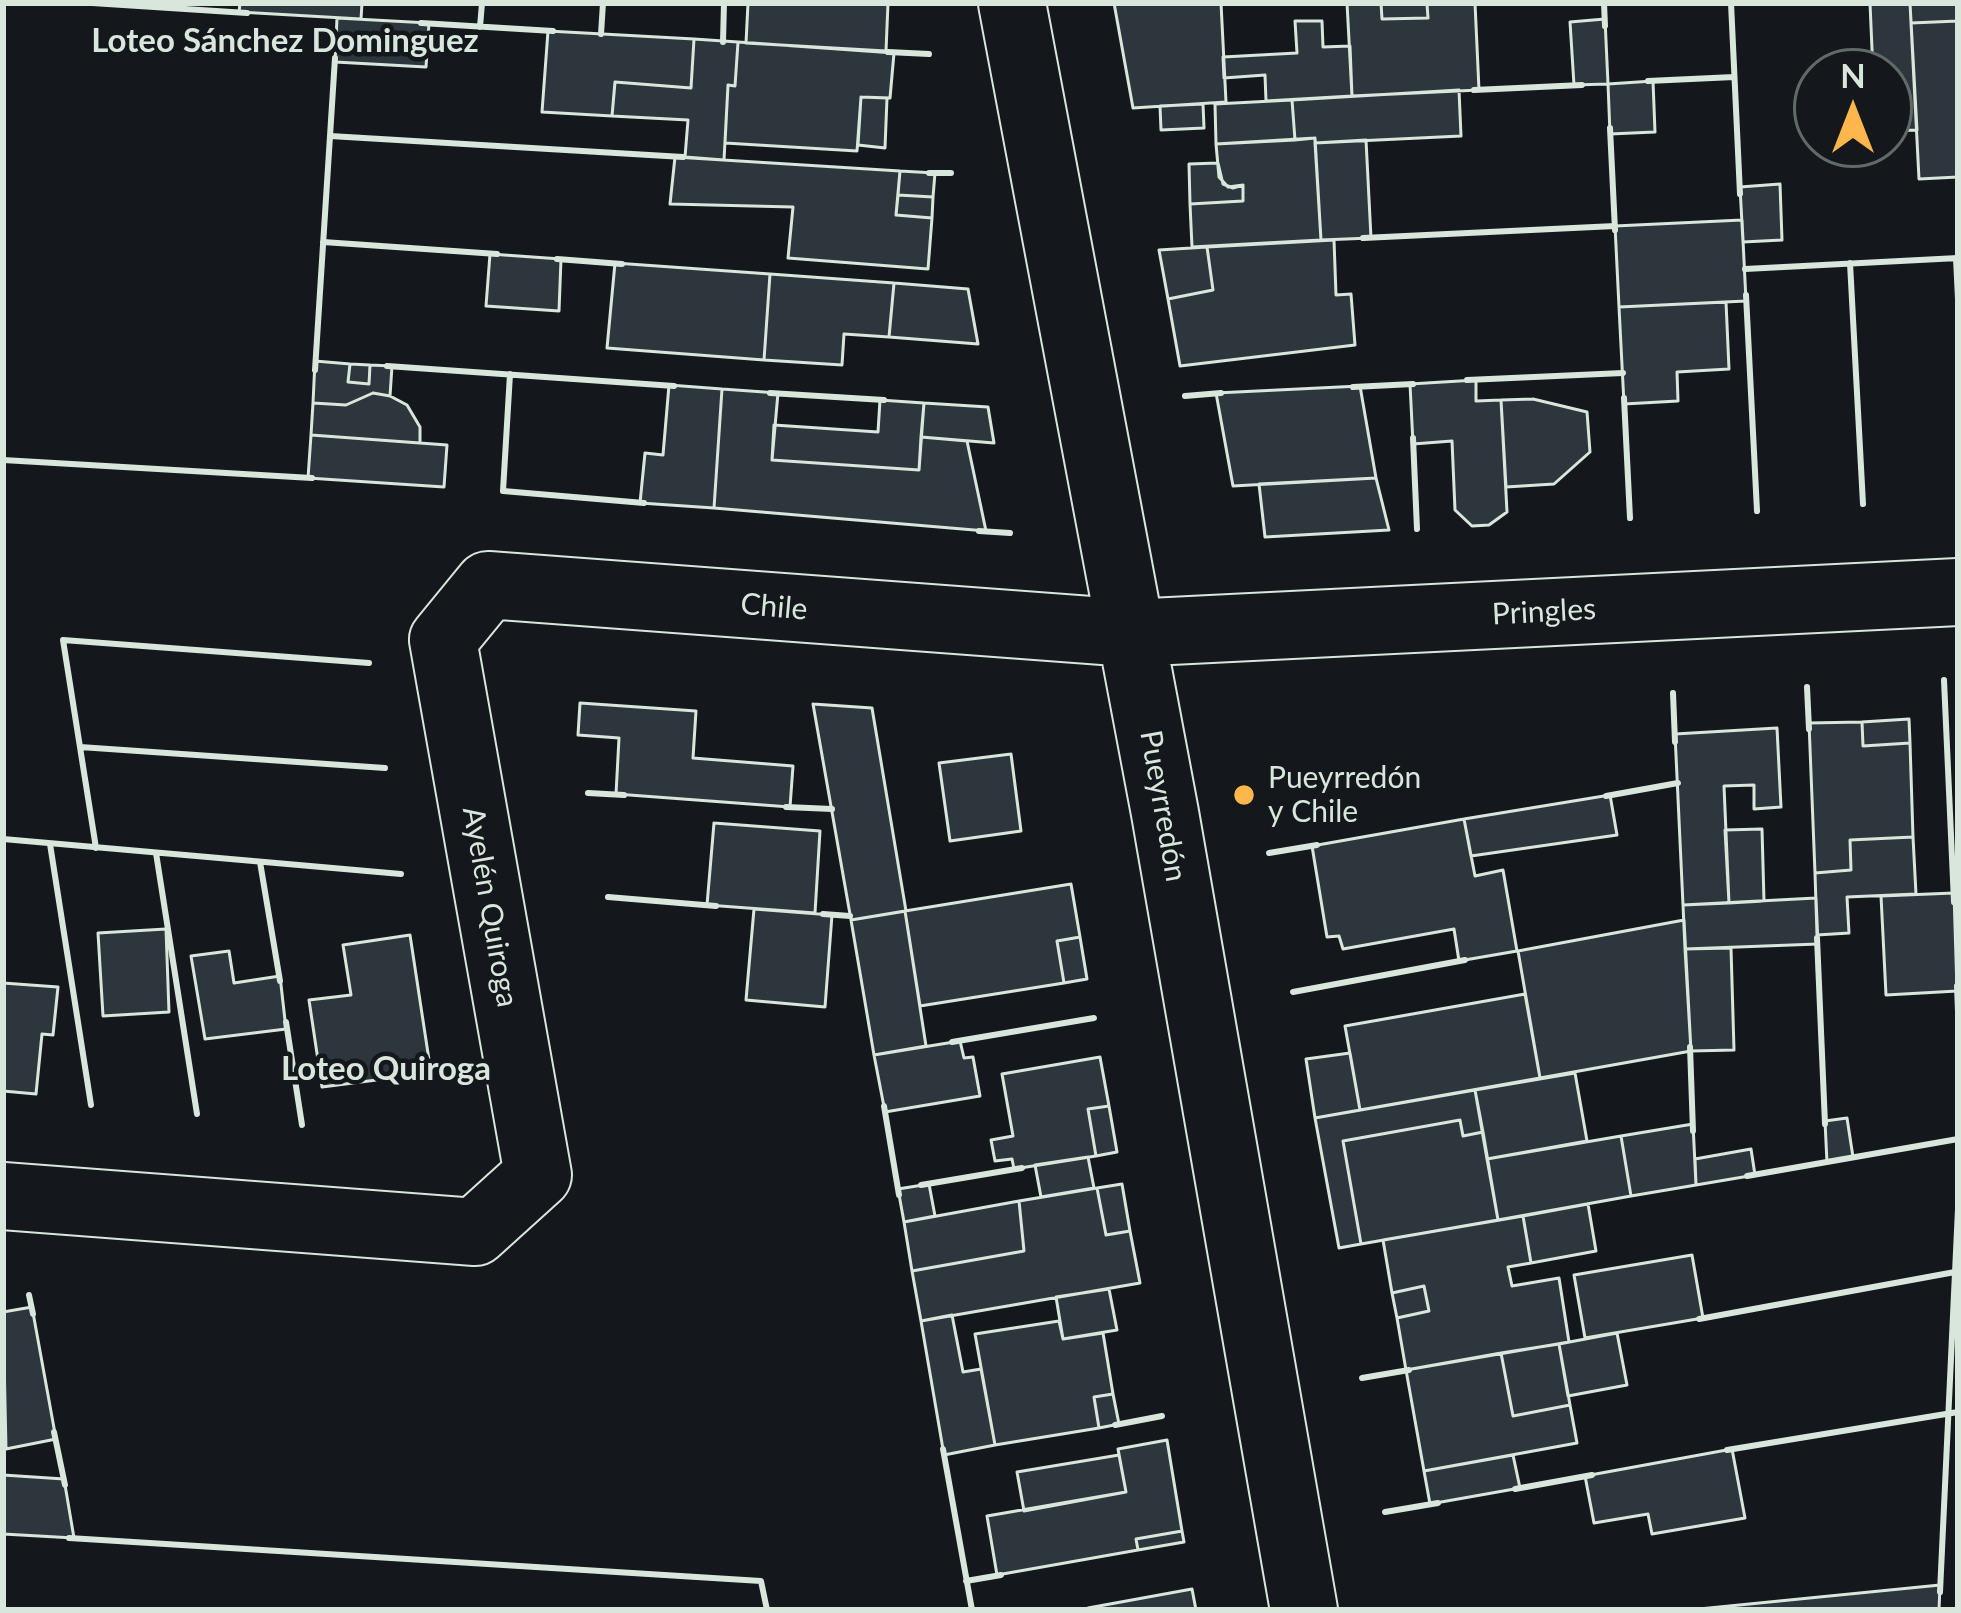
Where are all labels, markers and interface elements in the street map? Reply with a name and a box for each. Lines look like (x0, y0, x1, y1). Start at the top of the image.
district label: Loteo Sánchez Dominguez (91, 21, 479, 61)
north arrow (1793, 48, 1913, 168)
text: N (1840, 55, 1866, 95)
street label: Chile (739, 586, 809, 628)
street label: Pringles (1491, 591, 1597, 633)
street label: Pueyrredón (1132, 727, 1194, 885)
place label: Pueyrredón y Chile (1268, 760, 1421, 830)
marker: Pueyrredón y Chile (1231, 782, 1257, 808)
street label: Ayelén Quiroga (455, 804, 525, 1010)
district label: Loteo Quiroga (281, 1049, 491, 1089)

